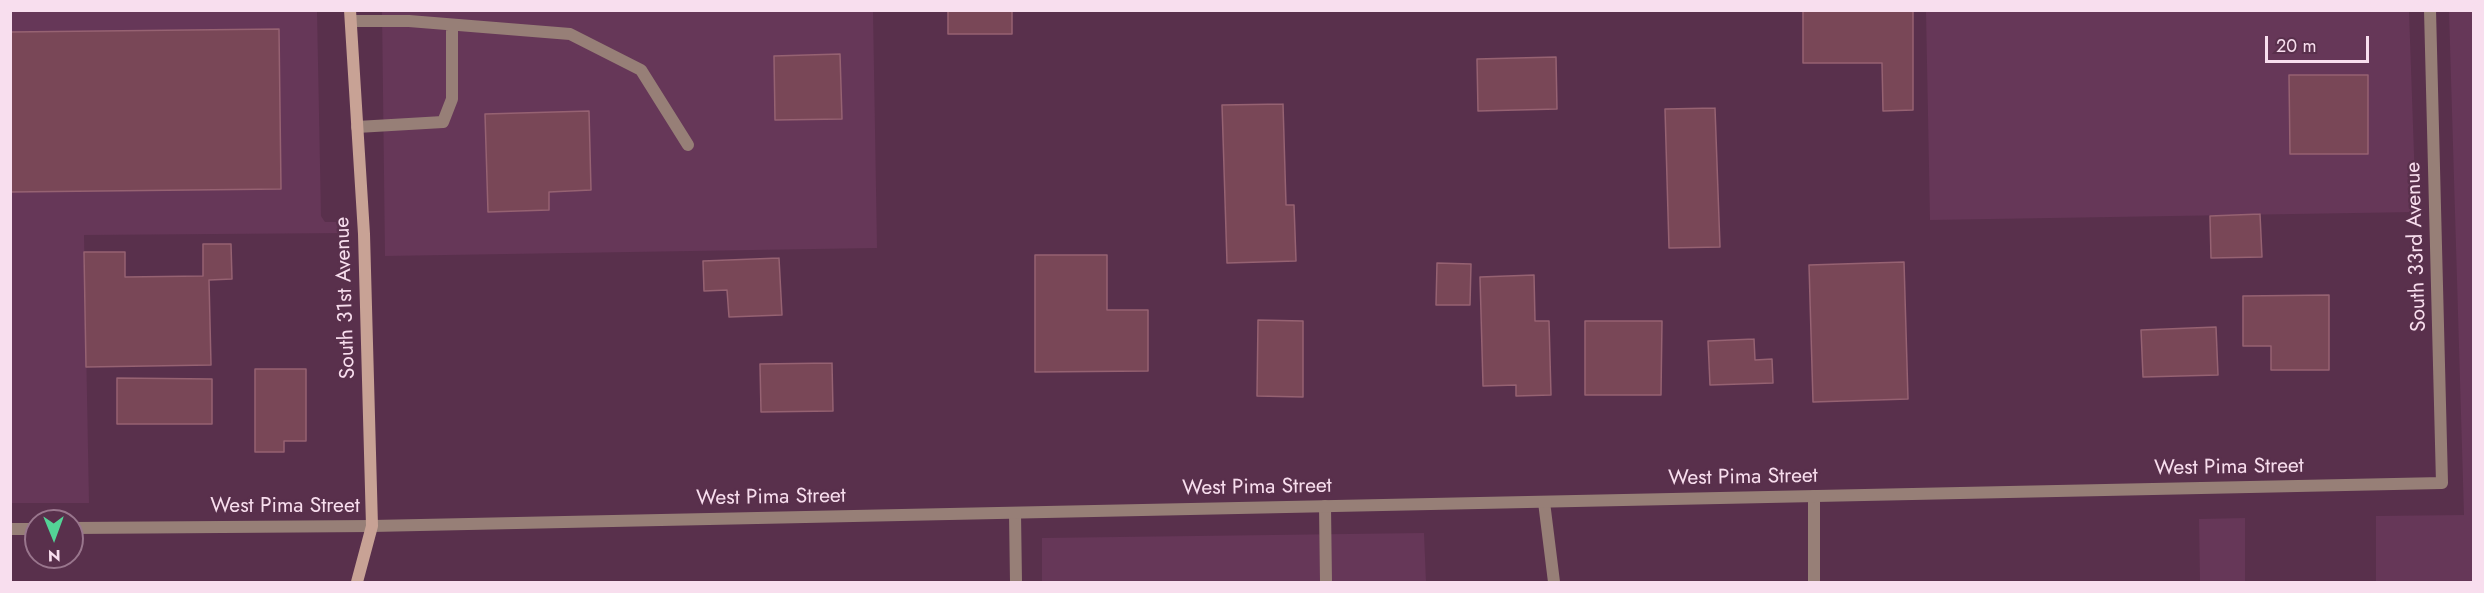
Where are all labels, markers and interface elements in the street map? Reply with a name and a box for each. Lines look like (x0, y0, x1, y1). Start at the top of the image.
scale bar (2268, 24, 2372, 62)
text: 20 m (2276, 33, 2316, 59)
street label: South 33rd Avenue (2401, 162, 2433, 332)
street label: South 31st Avenue (331, 216, 361, 380)
street label: West Pima Street (2154, 454, 2304, 482)
street label: West Pima Street (1668, 464, 1818, 492)
street label: West Pima Street (1182, 474, 1332, 502)
street label: West Pima Street (696, 484, 846, 512)
street label: West Pima Street (210, 494, 360, 520)
north arrow (24, 509, 84, 569)
text: N (48, 544, 61, 567)

